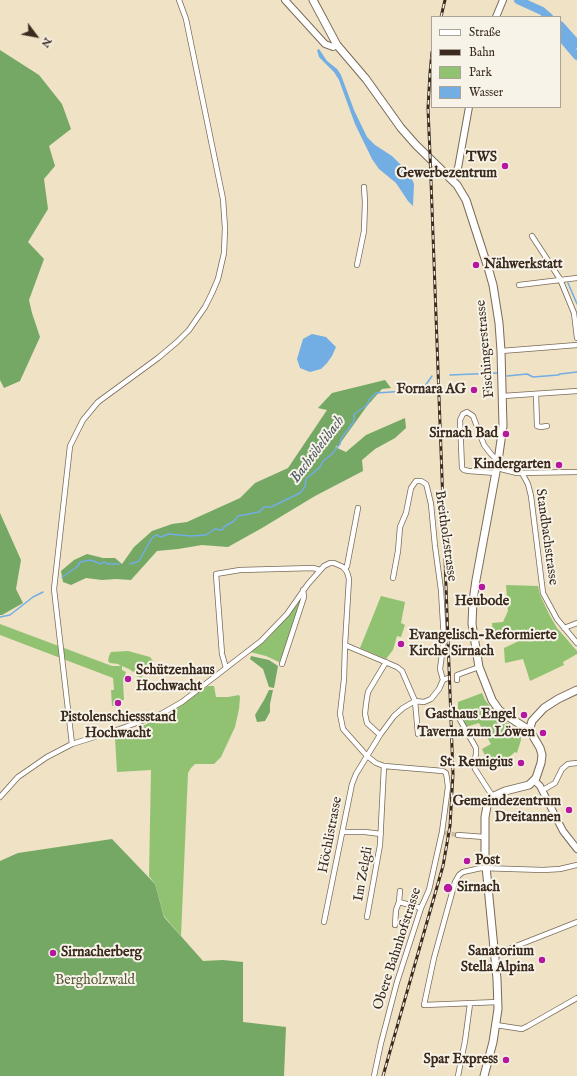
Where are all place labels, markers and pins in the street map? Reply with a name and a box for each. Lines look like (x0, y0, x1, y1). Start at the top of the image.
place label: TWS Gewerbezentrum (396, 150, 497, 182)
marker: TWS Gewerbezentrum (500, 161, 510, 171)
place label: Nähwerkstatt (484, 257, 563, 273)
marker: Nähwerkstatt (471, 260, 481, 270)
place label: Fornara AG (396, 382, 466, 398)
marker: Fornara AG (469, 385, 479, 395)
place label: Sirnach Bad (429, 426, 498, 442)
marker: Sirnach Bad (501, 429, 511, 439)
place label: Kindergarten (473, 457, 551, 473)
marker: Kindergarten (554, 460, 564, 470)
marker: Heubode (477, 582, 487, 592)
place label: Heubode (455, 594, 509, 610)
place label: Evangelisch-Reformierte Kirche Sirnach (409, 628, 557, 660)
marker: Evangelisch-Reformierte Kirche Sirnach (396, 639, 406, 649)
place label: Schützenhaus Hochwacht (136, 663, 215, 696)
marker: Schützenhaus Hochwacht (123, 674, 133, 684)
marker: Pistolenschiessstand Hochwacht (113, 698, 123, 708)
place label: Gasthaus Engel (425, 707, 516, 723)
place label: Pistolenschiessstand Hochwacht (60, 710, 176, 742)
marker: Gasthaus Engel (519, 710, 529, 720)
place label: Taverna zum Löwen (418, 725, 535, 741)
marker: Taverna zum Löwen (538, 728, 548, 738)
place label: St. Remigius (440, 755, 513, 771)
marker: St. Remigius (516, 758, 526, 768)
place label: Gemeindezentrum Dreitannen (453, 794, 561, 826)
marker: Gemeindezentrum Dreitannen (564, 805, 574, 815)
place label: Post (475, 853, 500, 869)
marker: Post (462, 856, 472, 866)
place label: Sirnach (457, 880, 500, 896)
marker: Sirnach (442, 882, 454, 894)
place label: Sanatorium Stella Alpina (461, 944, 534, 976)
place label: Sirnacherberg (61, 945, 142, 961)
marker: Sirnacherberg (48, 948, 58, 958)
marker: Sanatorium Stella Alpina (537, 955, 547, 965)
place label: Spar Express (424, 1052, 498, 1068)
marker: Spar Express (501, 1055, 511, 1065)

